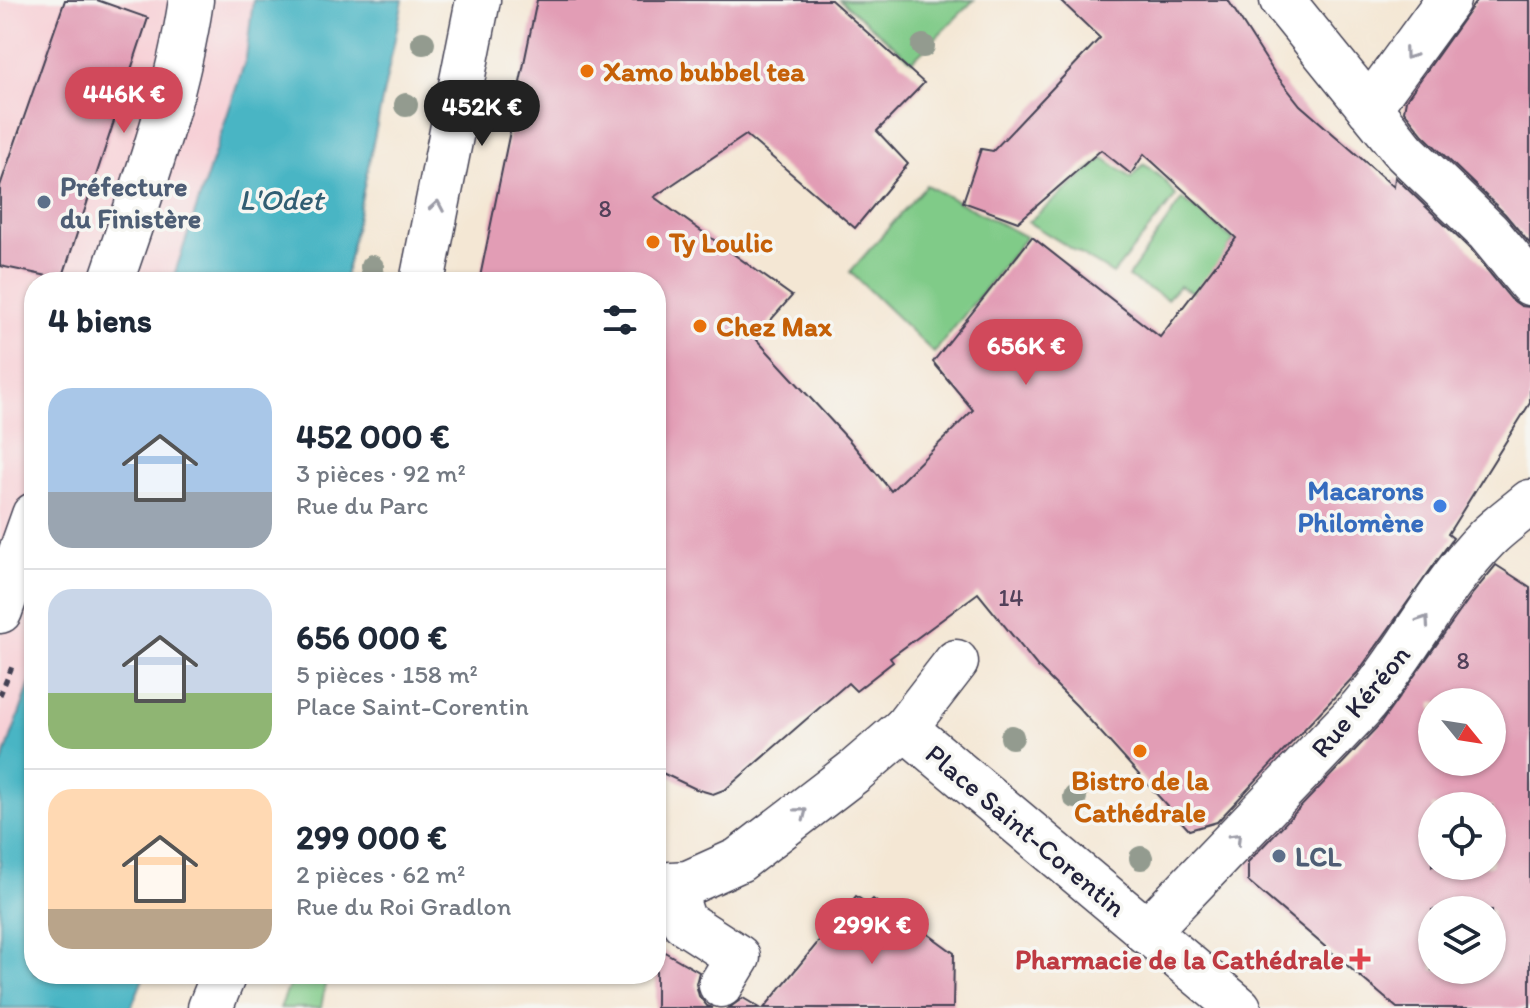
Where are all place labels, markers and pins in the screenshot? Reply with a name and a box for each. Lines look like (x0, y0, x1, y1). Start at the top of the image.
place label: Xamo bubbel tea (603, 54, 805, 88)
marker: Xamo bubbel tea (578, 62, 596, 80)
pin: 446K € (59, 67, 189, 135)
pin: 452K € (417, 80, 547, 148)
place label: Préfecture du Finistère (60, 169, 201, 235)
marker: Préfecture du Finistère (35, 193, 53, 211)
place label: Ty Loulic (668, 225, 773, 259)
marker: Ty Loulic (644, 233, 662, 251)
place label: Chez Max (716, 309, 833, 343)
marker: Chez Max (691, 317, 709, 335)
pin: 656K € (961, 319, 1091, 387)
place label: Macarons Philomène (1297, 473, 1424, 539)
marker: Macarons Philomène (1431, 497, 1449, 515)
marker: Bistro de la Cathédrale (1131, 742, 1149, 760)
place label: Bistro de la Cathédrale (1071, 763, 1209, 829)
place label: LCL (1295, 839, 1342, 873)
marker: LCL (1270, 847, 1288, 865)
pin: 299K € (807, 898, 937, 966)
place label: Pharmacie de la Cathédrale (1015, 942, 1344, 976)
marker: Pharmacie de la Cathédrale (1351, 950, 1369, 968)

